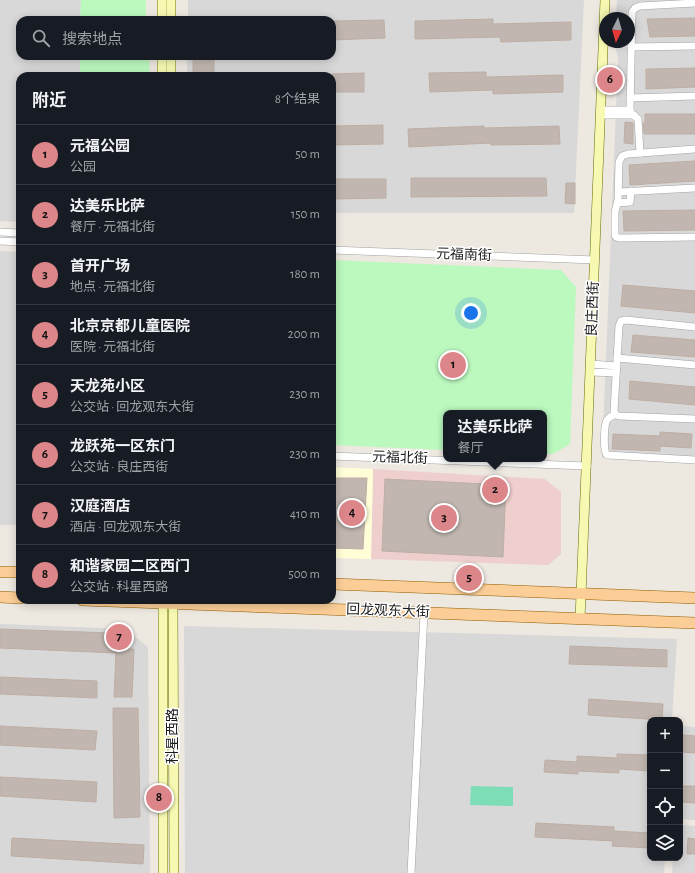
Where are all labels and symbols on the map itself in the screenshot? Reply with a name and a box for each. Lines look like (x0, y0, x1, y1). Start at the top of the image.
north arrow (599, 12, 635, 48)
pin: 6 (597, 65, 623, 95)
street label: 元福南街 (436, 246, 492, 263)
street label: 良庄西街 (584, 281, 601, 337)
your location (461, 303, 481, 323)
pin: 1 (440, 350, 466, 380)
street label: 元福北街 (372, 448, 428, 466)
pin: 2 (482, 475, 508, 505)
pin: 4 (339, 498, 365, 528)
pin: 3 (431, 503, 457, 533)
pin: 5 (456, 563, 482, 593)
street label: 回龙观东大街 (346, 601, 430, 619)
pin: 7 (106, 622, 132, 652)
street label: 科星西路 (165, 708, 180, 764)
pin: 8 (146, 783, 172, 813)

